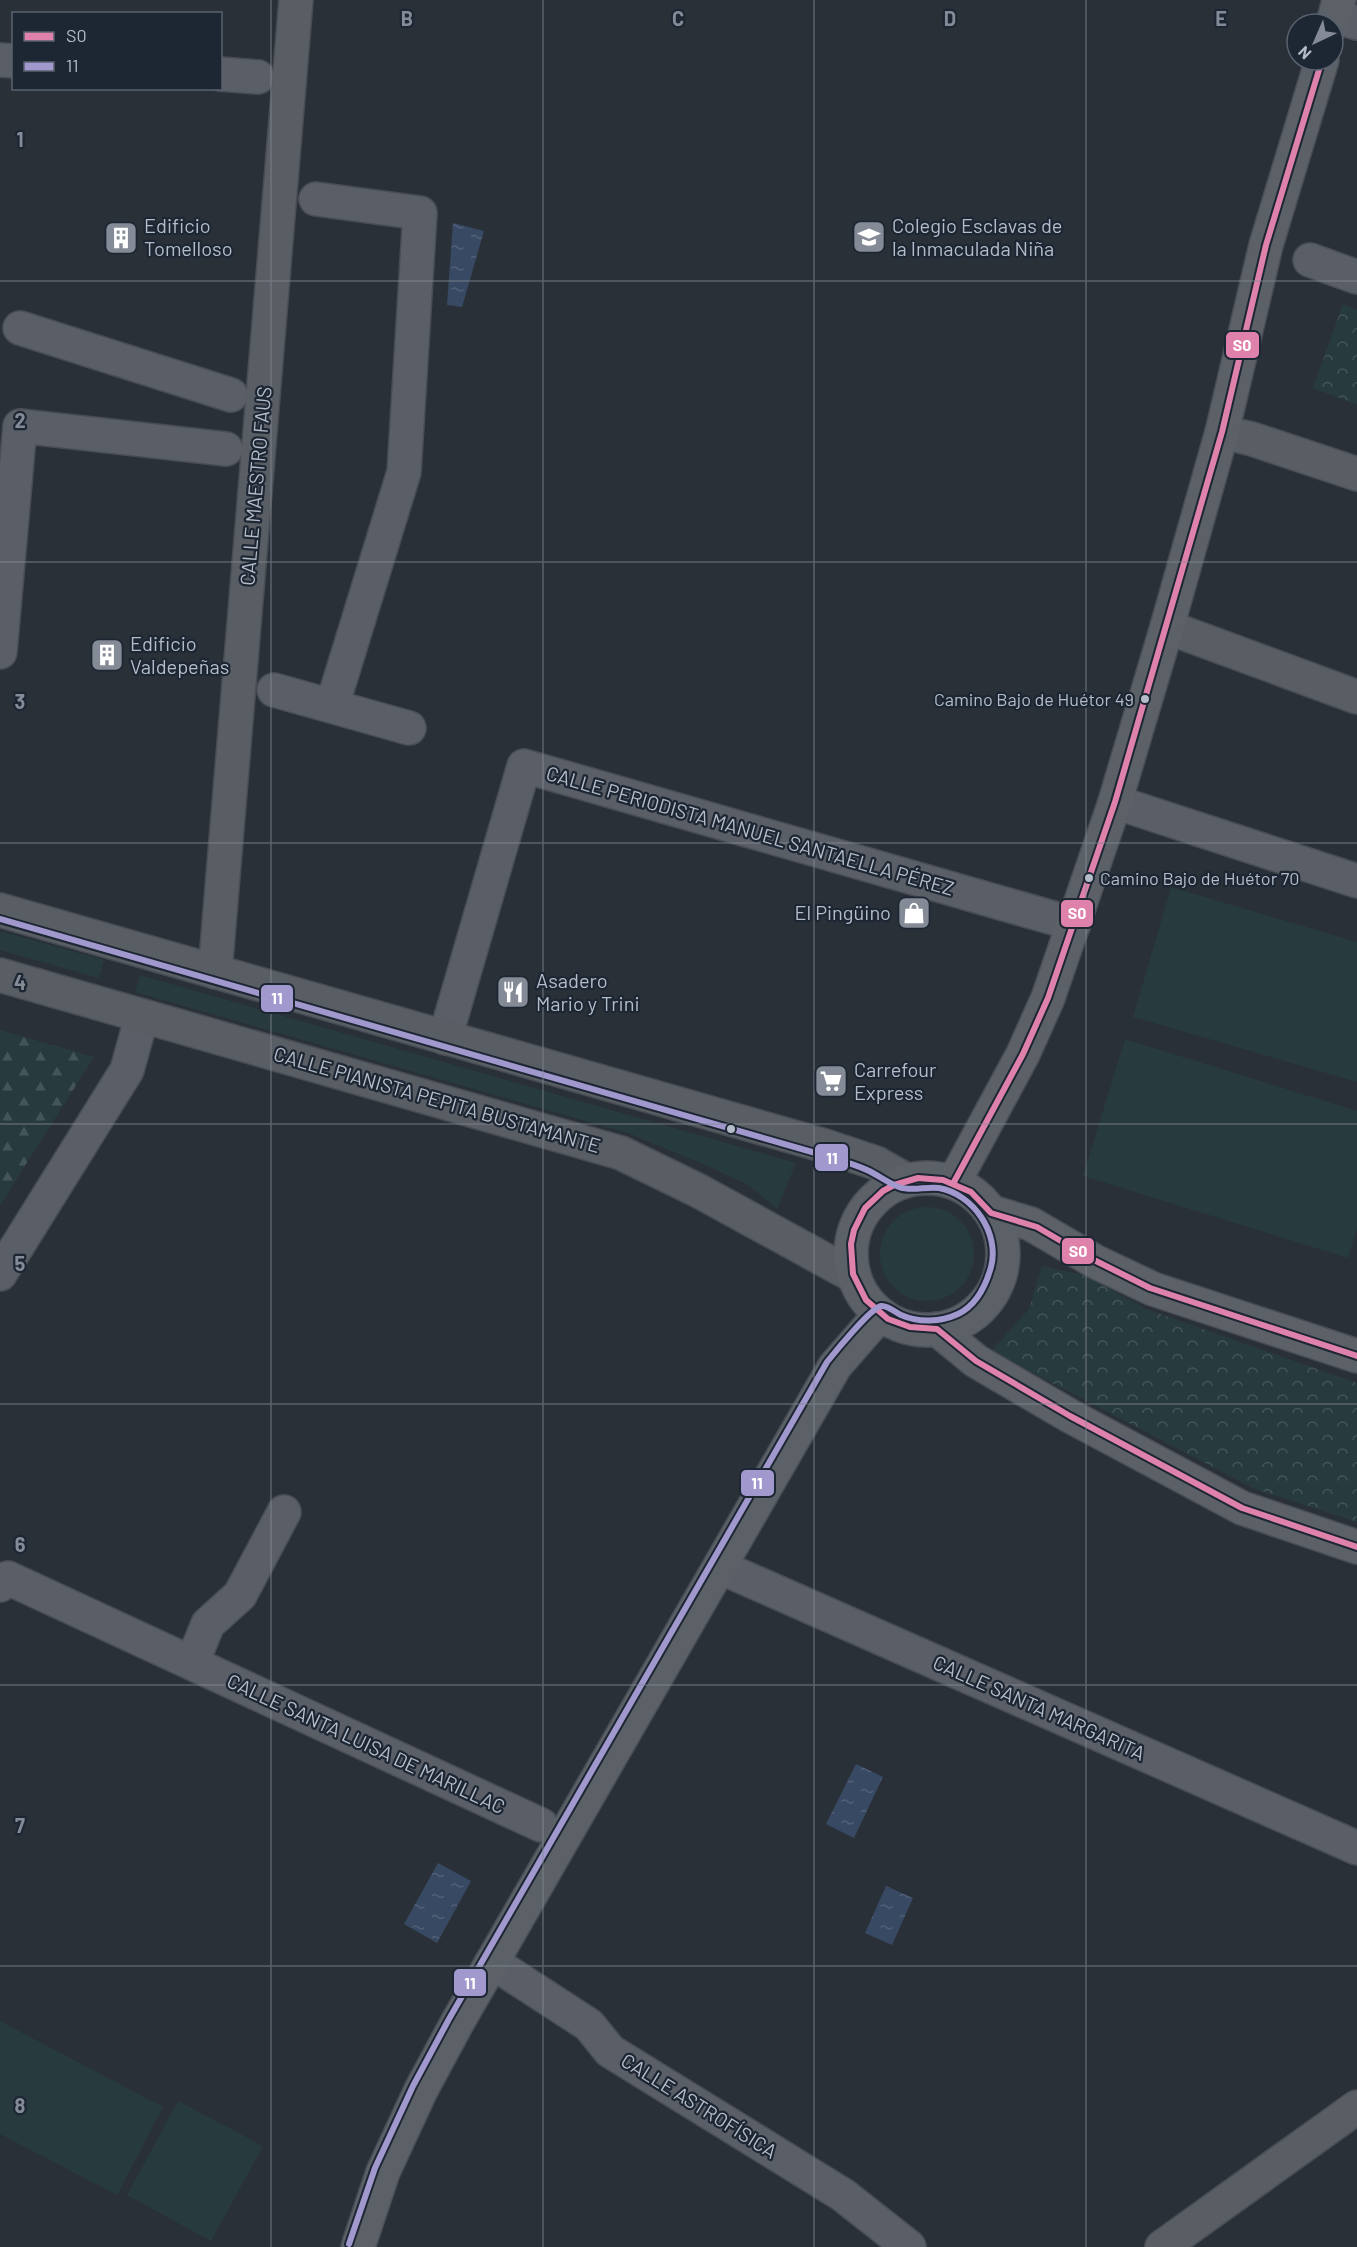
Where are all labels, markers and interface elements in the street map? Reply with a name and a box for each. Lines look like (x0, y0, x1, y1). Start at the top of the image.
text: B (401, 6, 413, 30)
text: C (672, 6, 684, 30)
text: D (944, 6, 956, 30)
text: E (1215, 6, 1227, 30)
legend (12, 12, 222, 90)
north arrow (1285, 12, 1345, 72)
text: S0 (66, 24, 87, 46)
text: N (1294, 43, 1315, 64)
text: 11 (66, 54, 79, 76)
text: 1 (16, 127, 24, 151)
place label: Edificio Tomelloso (144, 213, 233, 260)
place label: Colegio Esclavas de la Inmaculada Niña (892, 213, 1063, 260)
school or university icon: Colegio Esclavas de la Inmaculada Niña (851, 219, 887, 255)
building icon: Edificio Tomelloso (103, 220, 139, 256)
line badge: S0 (1225, 331, 1260, 359)
text: S0 (1233, 335, 1251, 354)
street label: CALLE MAESTRO FAUS (234, 385, 276, 587)
text: 2 (14, 408, 26, 432)
place label: Edificio Valdepeñas (130, 631, 229, 678)
building icon: Edificio Valdepeñas (89, 637, 125, 673)
place label: Camino Bajo de Huétor 49 (934, 688, 1134, 710)
text: 3 (15, 689, 25, 713)
marker: Camino Bajo de Huétor 49 (1139, 693, 1151, 705)
street label: CALLE PERIODISTA MANUEL SANTAELLA PÉREZ (544, 760, 957, 900)
place label: Camino Bajo de Huétor 70 (1100, 867, 1300, 889)
marker: Camino Bajo de Huétor 70 (1083, 872, 1095, 884)
shop icon: El Pingüino (896, 895, 932, 931)
line badge: S0 (1060, 899, 1094, 928)
place label: El Pingüino (794, 900, 891, 924)
text: S0 (1068, 903, 1086, 922)
place label: Asadero Mario y Trini (536, 968, 640, 1015)
text: 4 (14, 970, 26, 994)
restaurant icon: Asadero Mario y Trini (495, 974, 531, 1010)
line badge: 11 (260, 984, 294, 1013)
text: 11 (271, 988, 283, 1007)
street label: CALLE PIANISTA PEPITA BUSTAMANTE (271, 1041, 603, 1157)
place label: Carrefour Express (854, 1057, 936, 1104)
supermarket icon: Carrefour Express (813, 1063, 849, 1099)
unlabelled marker (725, 1123, 737, 1135)
line badge: 11 (814, 1143, 849, 1172)
text: 11 (826, 1148, 838, 1167)
line badge: S0 (1061, 1237, 1095, 1265)
text: S0 (1069, 1241, 1087, 1260)
text: 5 (15, 1251, 26, 1275)
line badge: 11 (740, 1469, 775, 1497)
text: 11 (751, 1473, 763, 1492)
text: 6 (15, 1532, 26, 1556)
street label: CALLE SANTA MARGARITA (930, 1649, 1149, 1765)
street label: CALLE SANTA LUISA DE MARILLAC (224, 1668, 509, 1818)
text: 7 (15, 1813, 25, 1837)
line badge: 11 (453, 1968, 487, 1997)
text: 11 (464, 1973, 476, 1992)
street label: CALLE ASTROFÍSICA (617, 2047, 782, 2163)
text: 8 (15, 2093, 26, 2117)

